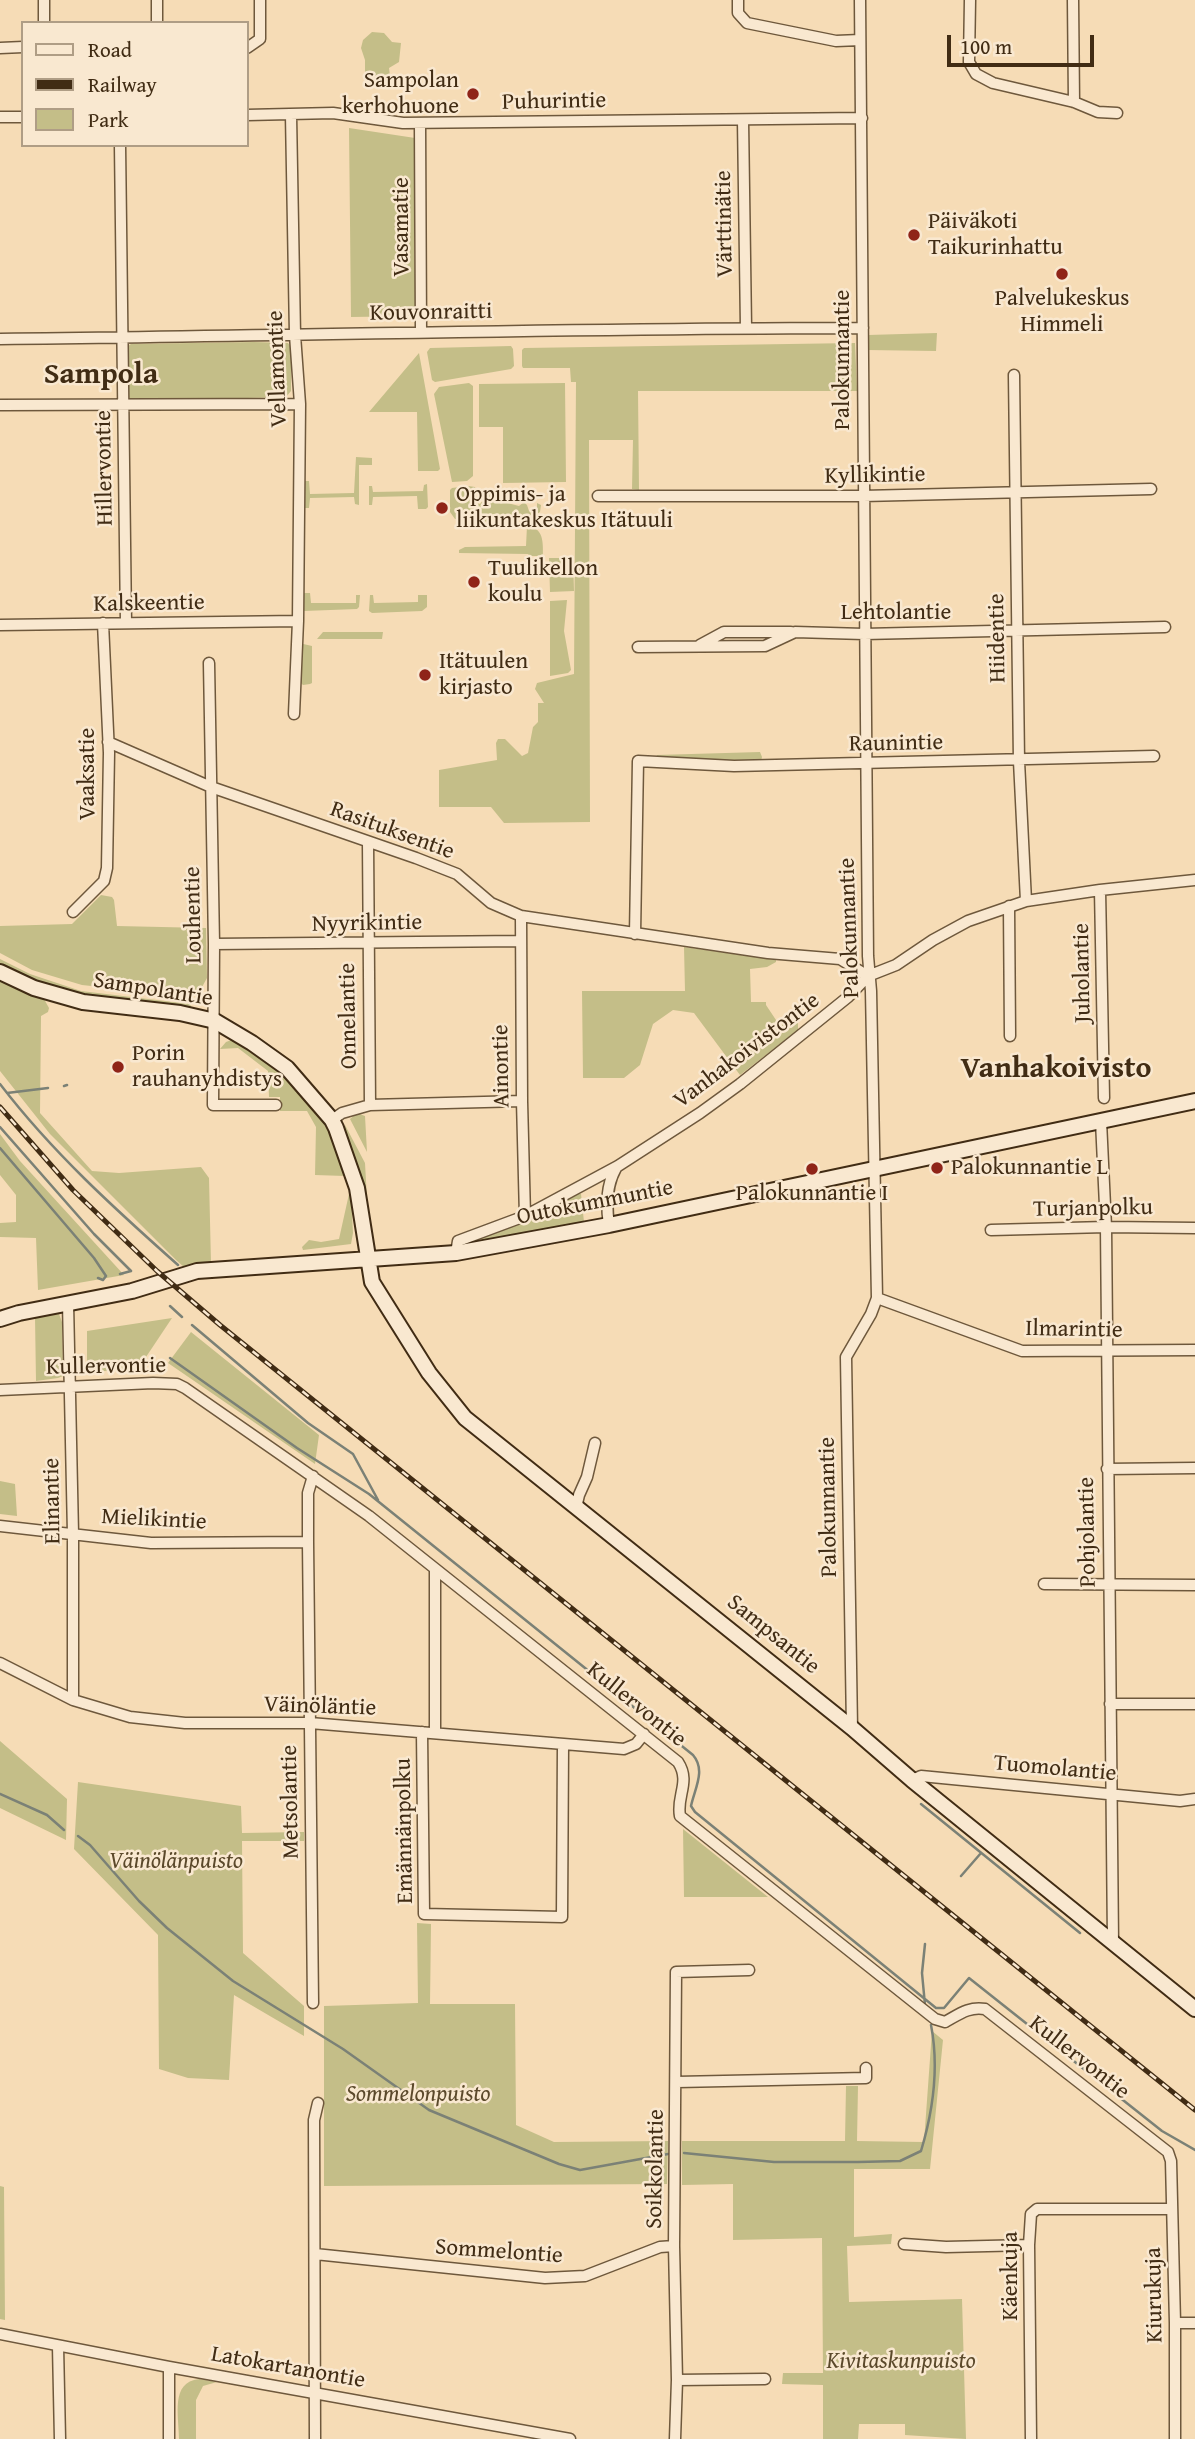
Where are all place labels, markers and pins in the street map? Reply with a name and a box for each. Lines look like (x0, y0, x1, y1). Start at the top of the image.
place label: Sampolan kerhohuone (342, 67, 459, 121)
marker: Sampolan kerhohuone (465, 86, 481, 102)
place label: Päiväkoti Taikurinhattu (928, 208, 1063, 262)
marker: Päiväkoti Taikurinhattu (906, 227, 922, 243)
marker: Palvelukeskus Himmeli (1054, 266, 1070, 282)
place label: Palvelukeskus Himmeli (995, 285, 1129, 339)
place label: Oppimis- ja liikuntakeskus Itätuuli (456, 481, 673, 535)
marker: Oppimis- ja liikuntakeskus Itätuuli (434, 500, 450, 516)
place label: Tuulikellon koulu (488, 555, 598, 609)
marker: Tuulikellon koulu (466, 574, 482, 590)
place label: Itätuulen kirjasto (439, 648, 528, 702)
marker: Itätuulen kirjasto (417, 667, 433, 683)
place label: Porin rauhanyhdistys (132, 1040, 282, 1094)
marker: Porin rauhanyhdistys (110, 1059, 126, 1075)
place label: Palokunnantie L (951, 1154, 1108, 1182)
marker: Palokunnantie L (929, 1160, 945, 1176)
marker: Palokunnantie I (804, 1161, 820, 1177)
place label: Palokunnantie I (736, 1180, 888, 1208)

